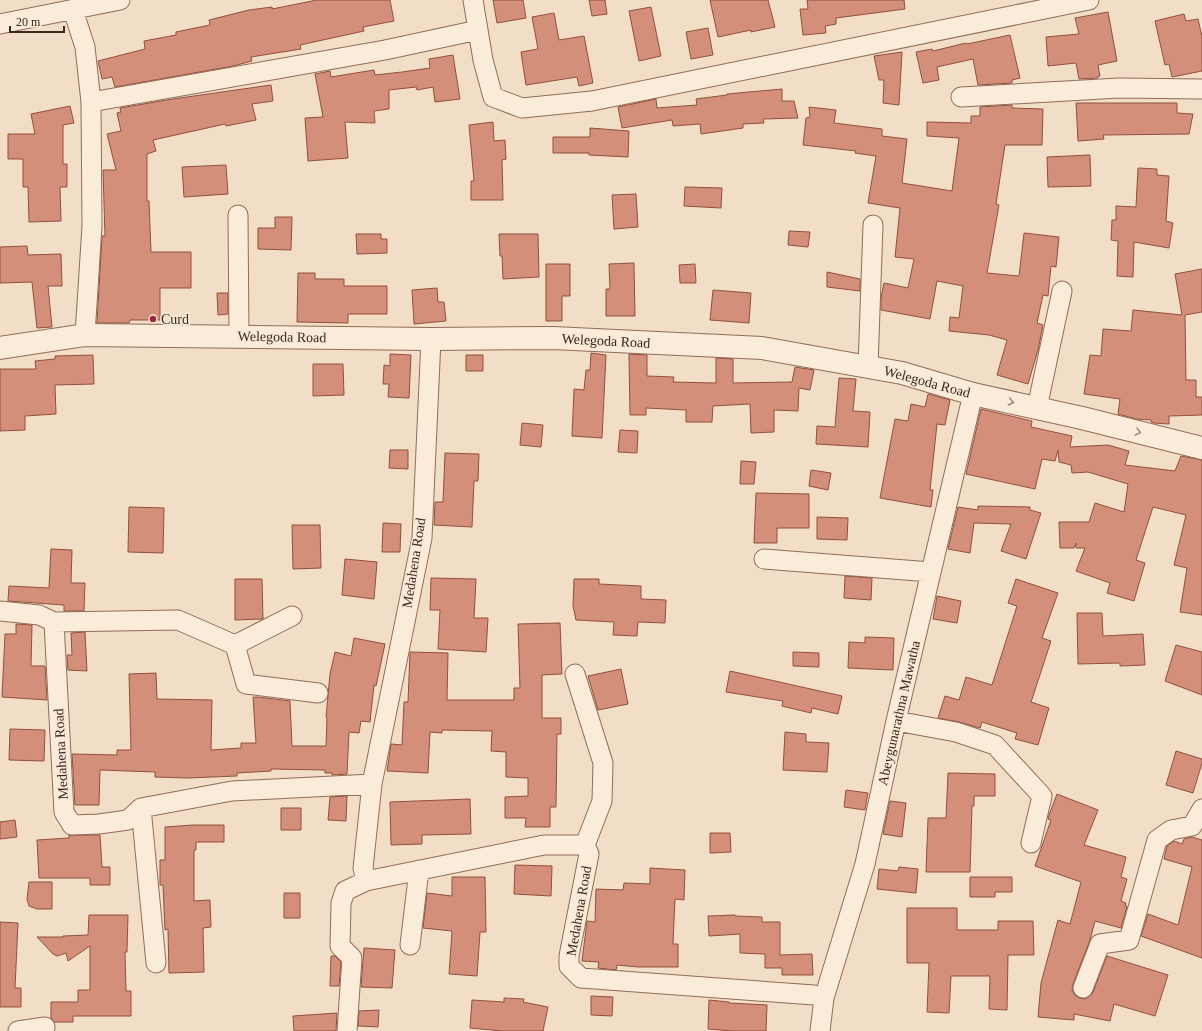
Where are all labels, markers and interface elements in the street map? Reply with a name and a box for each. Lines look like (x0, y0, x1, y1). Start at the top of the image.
scale bar (10, 8, 64, 34)
text: 20 m (16, 15, 41, 29)
place label: Curd (161, 312, 189, 327)
marker: Curd (148, 314, 158, 324)
street label: Welegoda Road (238, 329, 326, 345)
street label: Welegoda Road (561, 331, 651, 351)
street label: Welegoda Road (882, 363, 972, 401)
one-way arrow (1008, 398, 1014, 406)
one-way arrow (1134, 427, 1141, 435)
street label: Medahena Road (399, 517, 429, 609)
street label: Abeygunarathna Mawatha (875, 638, 923, 787)
street label: Medahena Road (51, 708, 71, 800)
street label: Medahena Road (564, 865, 594, 957)

